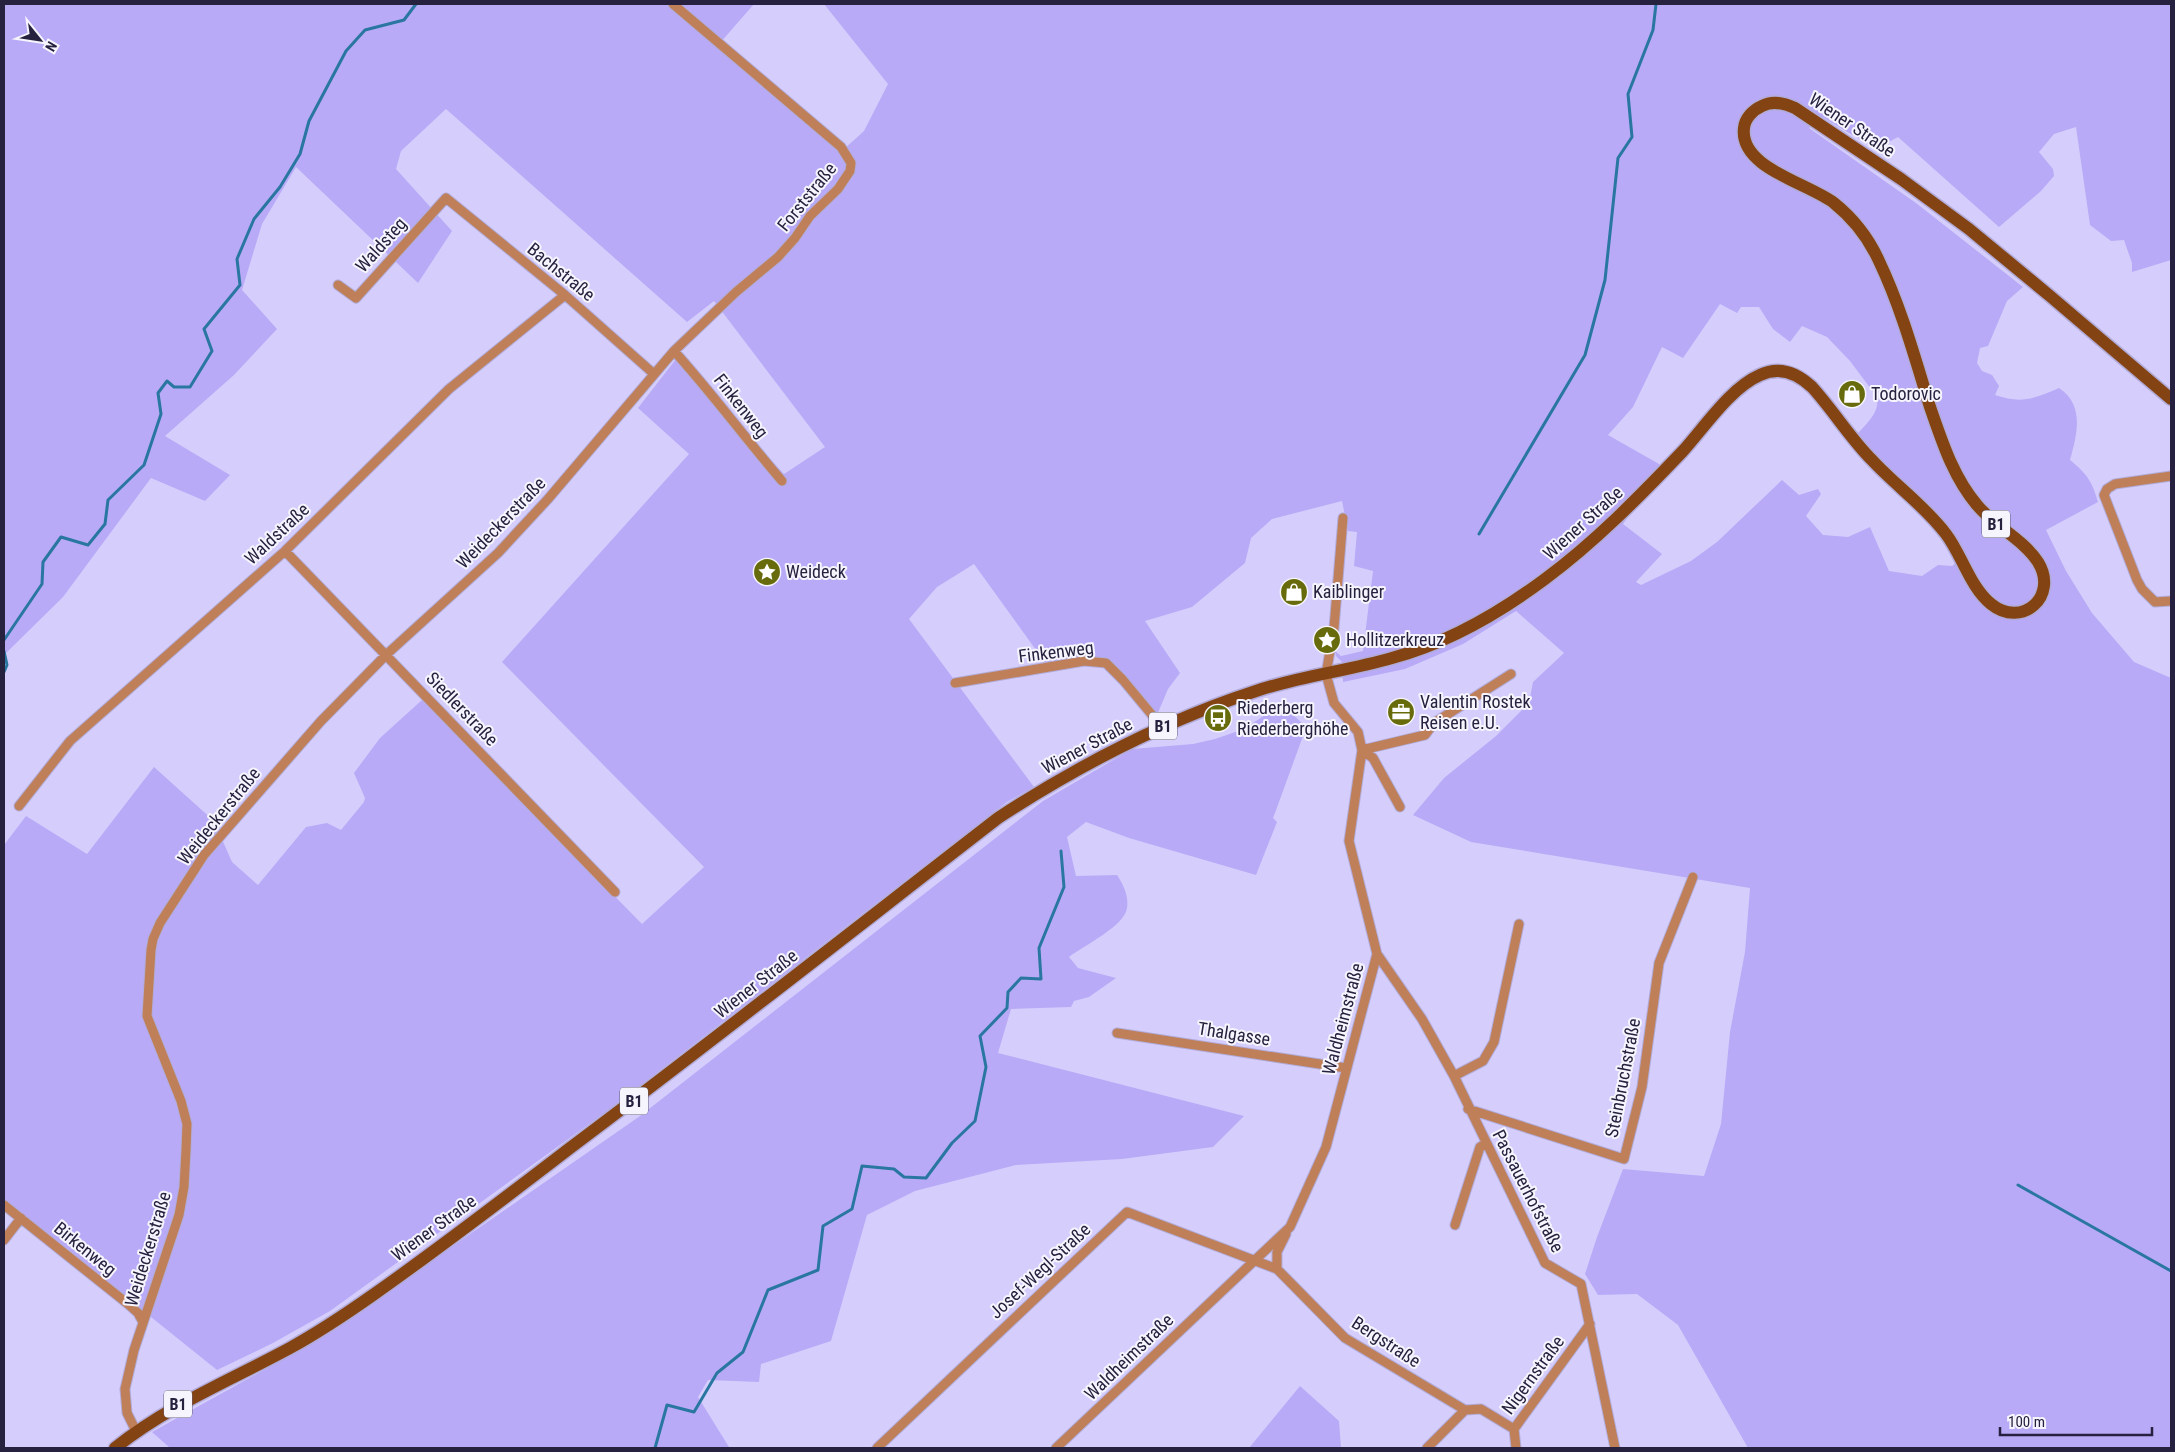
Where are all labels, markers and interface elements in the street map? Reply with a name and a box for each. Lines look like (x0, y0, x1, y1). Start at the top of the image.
north arrow (15, 15, 65, 65)
text: N (42, 39, 60, 54)
street label: Wiener Straße (1805, 88, 1899, 161)
street label: Forststraße (773, 158, 840, 235)
street label: Waldsteg (351, 213, 410, 276)
street label: Bachstraße (523, 238, 599, 305)
street label: Finkenweg (710, 369, 773, 442)
shop icon: Todorovic (1837, 379, 1867, 409)
place label: Todorovic (1871, 383, 1941, 404)
street label: Weideckerstraße (452, 473, 549, 573)
street label: Wiener Straße (1539, 482, 1627, 564)
street label: Waldstraße (240, 499, 313, 569)
road number: B1 (1982, 510, 2010, 538)
place icon: Weideck (752, 557, 782, 587)
place label: Weideck (786, 561, 846, 582)
shop icon: Kaiblinger (1279, 577, 1309, 607)
place label: Kaiblinger (1313, 581, 1385, 602)
place icon: Hollitzerkreuz (1312, 625, 1342, 655)
place label: Hollitzerkreuz (1346, 629, 1444, 650)
street label: Finkenweg (1017, 636, 1095, 667)
street label: Siedlerstraße (422, 668, 503, 750)
place label: Valentin Rostek Reisen e.U. (1420, 691, 1531, 733)
place label: Riederberg Riederberghöhe (1237, 697, 1348, 739)
office icon: Valentin Rostek Reisen e.U. (1386, 697, 1416, 727)
bus stop icon: Riederberg Riederberghöhe (1203, 703, 1233, 733)
road number: B1 (1149, 712, 1177, 739)
street label: Wiener Straße (1038, 713, 1136, 778)
street label: Weideckerstraße (173, 763, 264, 868)
street label: Wiener Straße (710, 945, 801, 1022)
street label: Waldheimstraße (1317, 961, 1368, 1077)
street label: Steinbruchstraße (1601, 1016, 1644, 1139)
street label: Thalgasse (1196, 1017, 1272, 1050)
road number: B1 (620, 1088, 648, 1114)
street label: Passauerhofstraße (1489, 1126, 1568, 1256)
street label: Weideckerstraße (120, 1189, 175, 1309)
street label: Wiener Straße (387, 1190, 480, 1265)
street label: Birkenweg (50, 1217, 121, 1280)
street label: Josef-Wegl-Straße (985, 1219, 1094, 1323)
street label: Waldheimstraße (1080, 1309, 1177, 1404)
street label: Bergstraße (1348, 1312, 1425, 1372)
street label: Nigernstraße (1497, 1331, 1568, 1418)
road number: B1 (164, 1390, 192, 1418)
scale bar (2000, 1404, 2152, 1436)
text: 100 m (2008, 1413, 2045, 1431)

